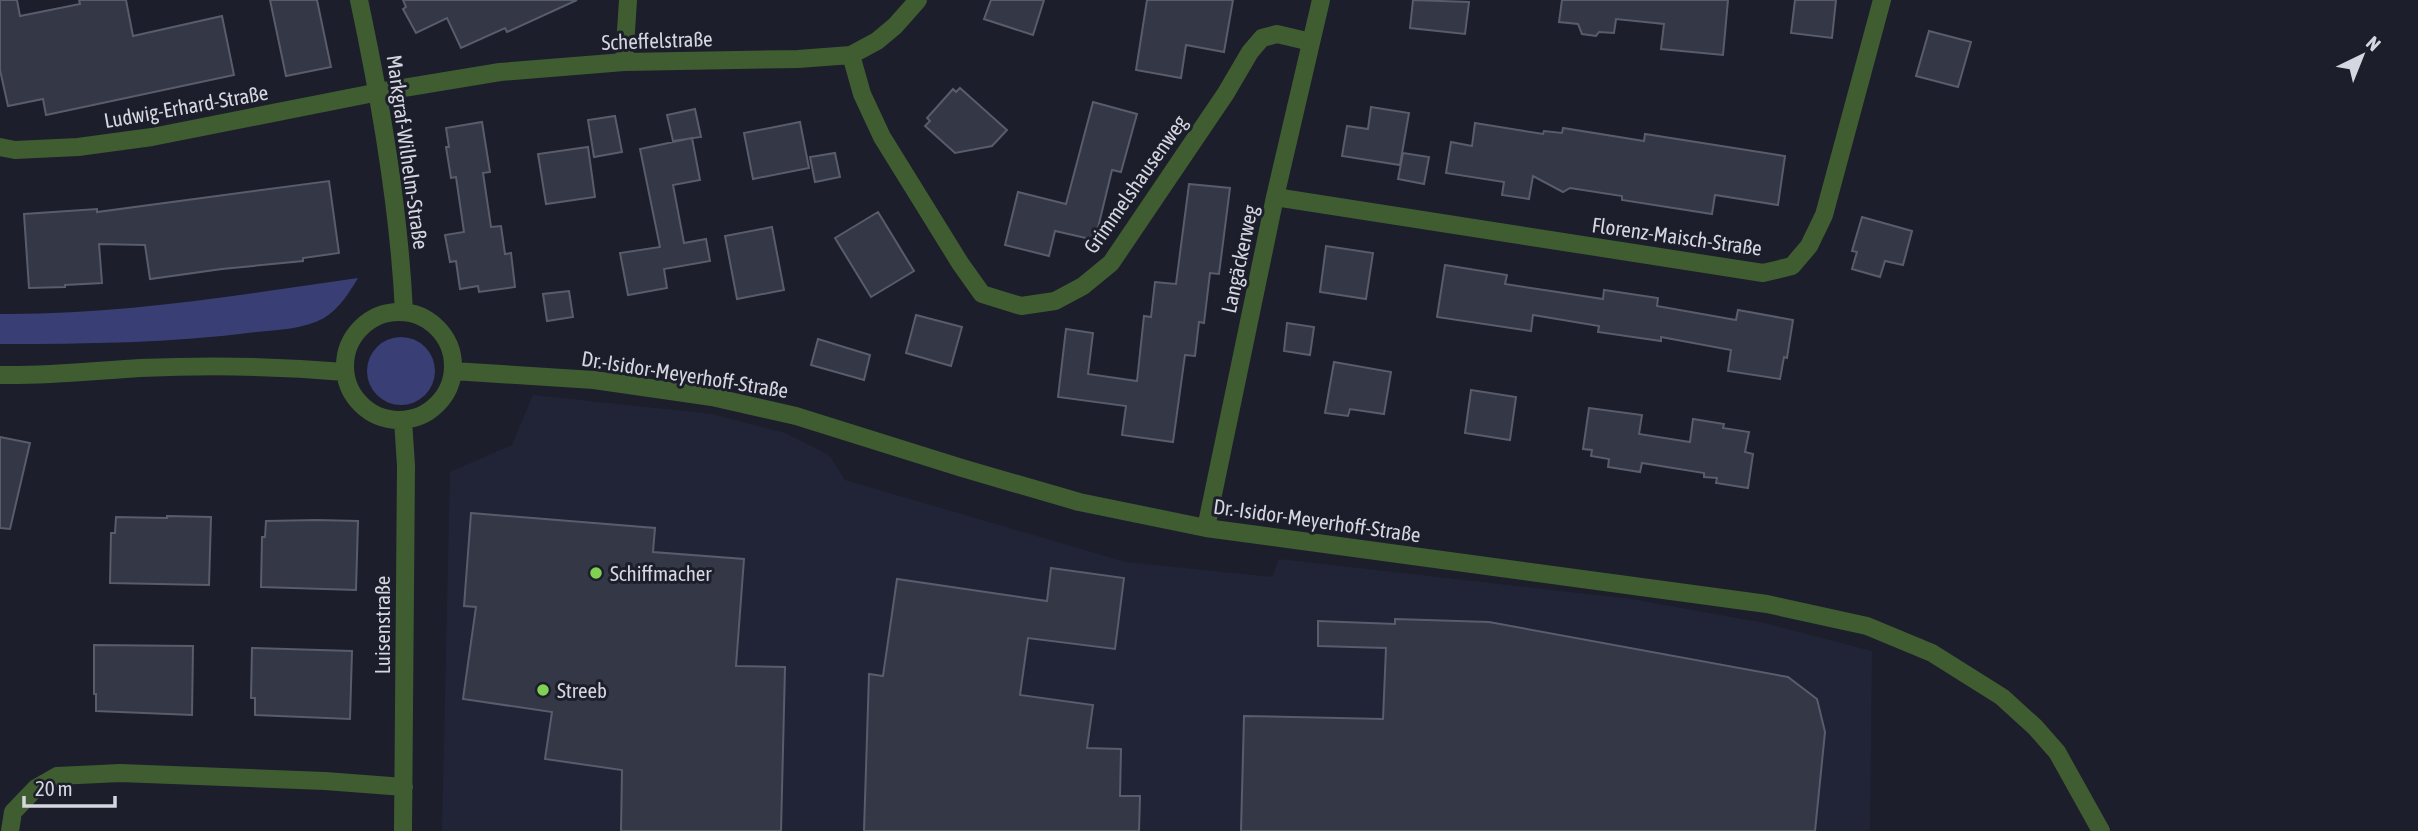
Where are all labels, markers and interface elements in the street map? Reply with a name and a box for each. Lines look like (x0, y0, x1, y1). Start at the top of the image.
north arrow (2327, 21, 2397, 91)
street label: Scheffelstraße (601, 26, 713, 54)
text: N (2362, 32, 2385, 55)
street label: Markgraf-Wilhelm-Straße (382, 53, 434, 251)
street label: Ludwig-Erhard-Straße (102, 80, 270, 132)
street label: Grimmelshausenweg (1078, 110, 1192, 258)
street label: Langäckerweg (1216, 203, 1262, 315)
street label: Florenz-Maisch-Straße (1590, 212, 1764, 260)
street label: Dr.-Isidor-Meyerhoff-Straße (580, 346, 790, 402)
street label: Dr.-Isidor-Meyerhoff-Straße (1212, 494, 1422, 546)
place label: Schiffmacher (610, 561, 712, 585)
marker: Schiffmacher (588, 565, 604, 581)
street label: Luisenstraße (370, 576, 394, 674)
place label: Streeb (557, 678, 607, 702)
marker: Streeb (535, 682, 551, 698)
scale bar (24, 764, 116, 808)
text: 20 m (35, 776, 73, 800)

